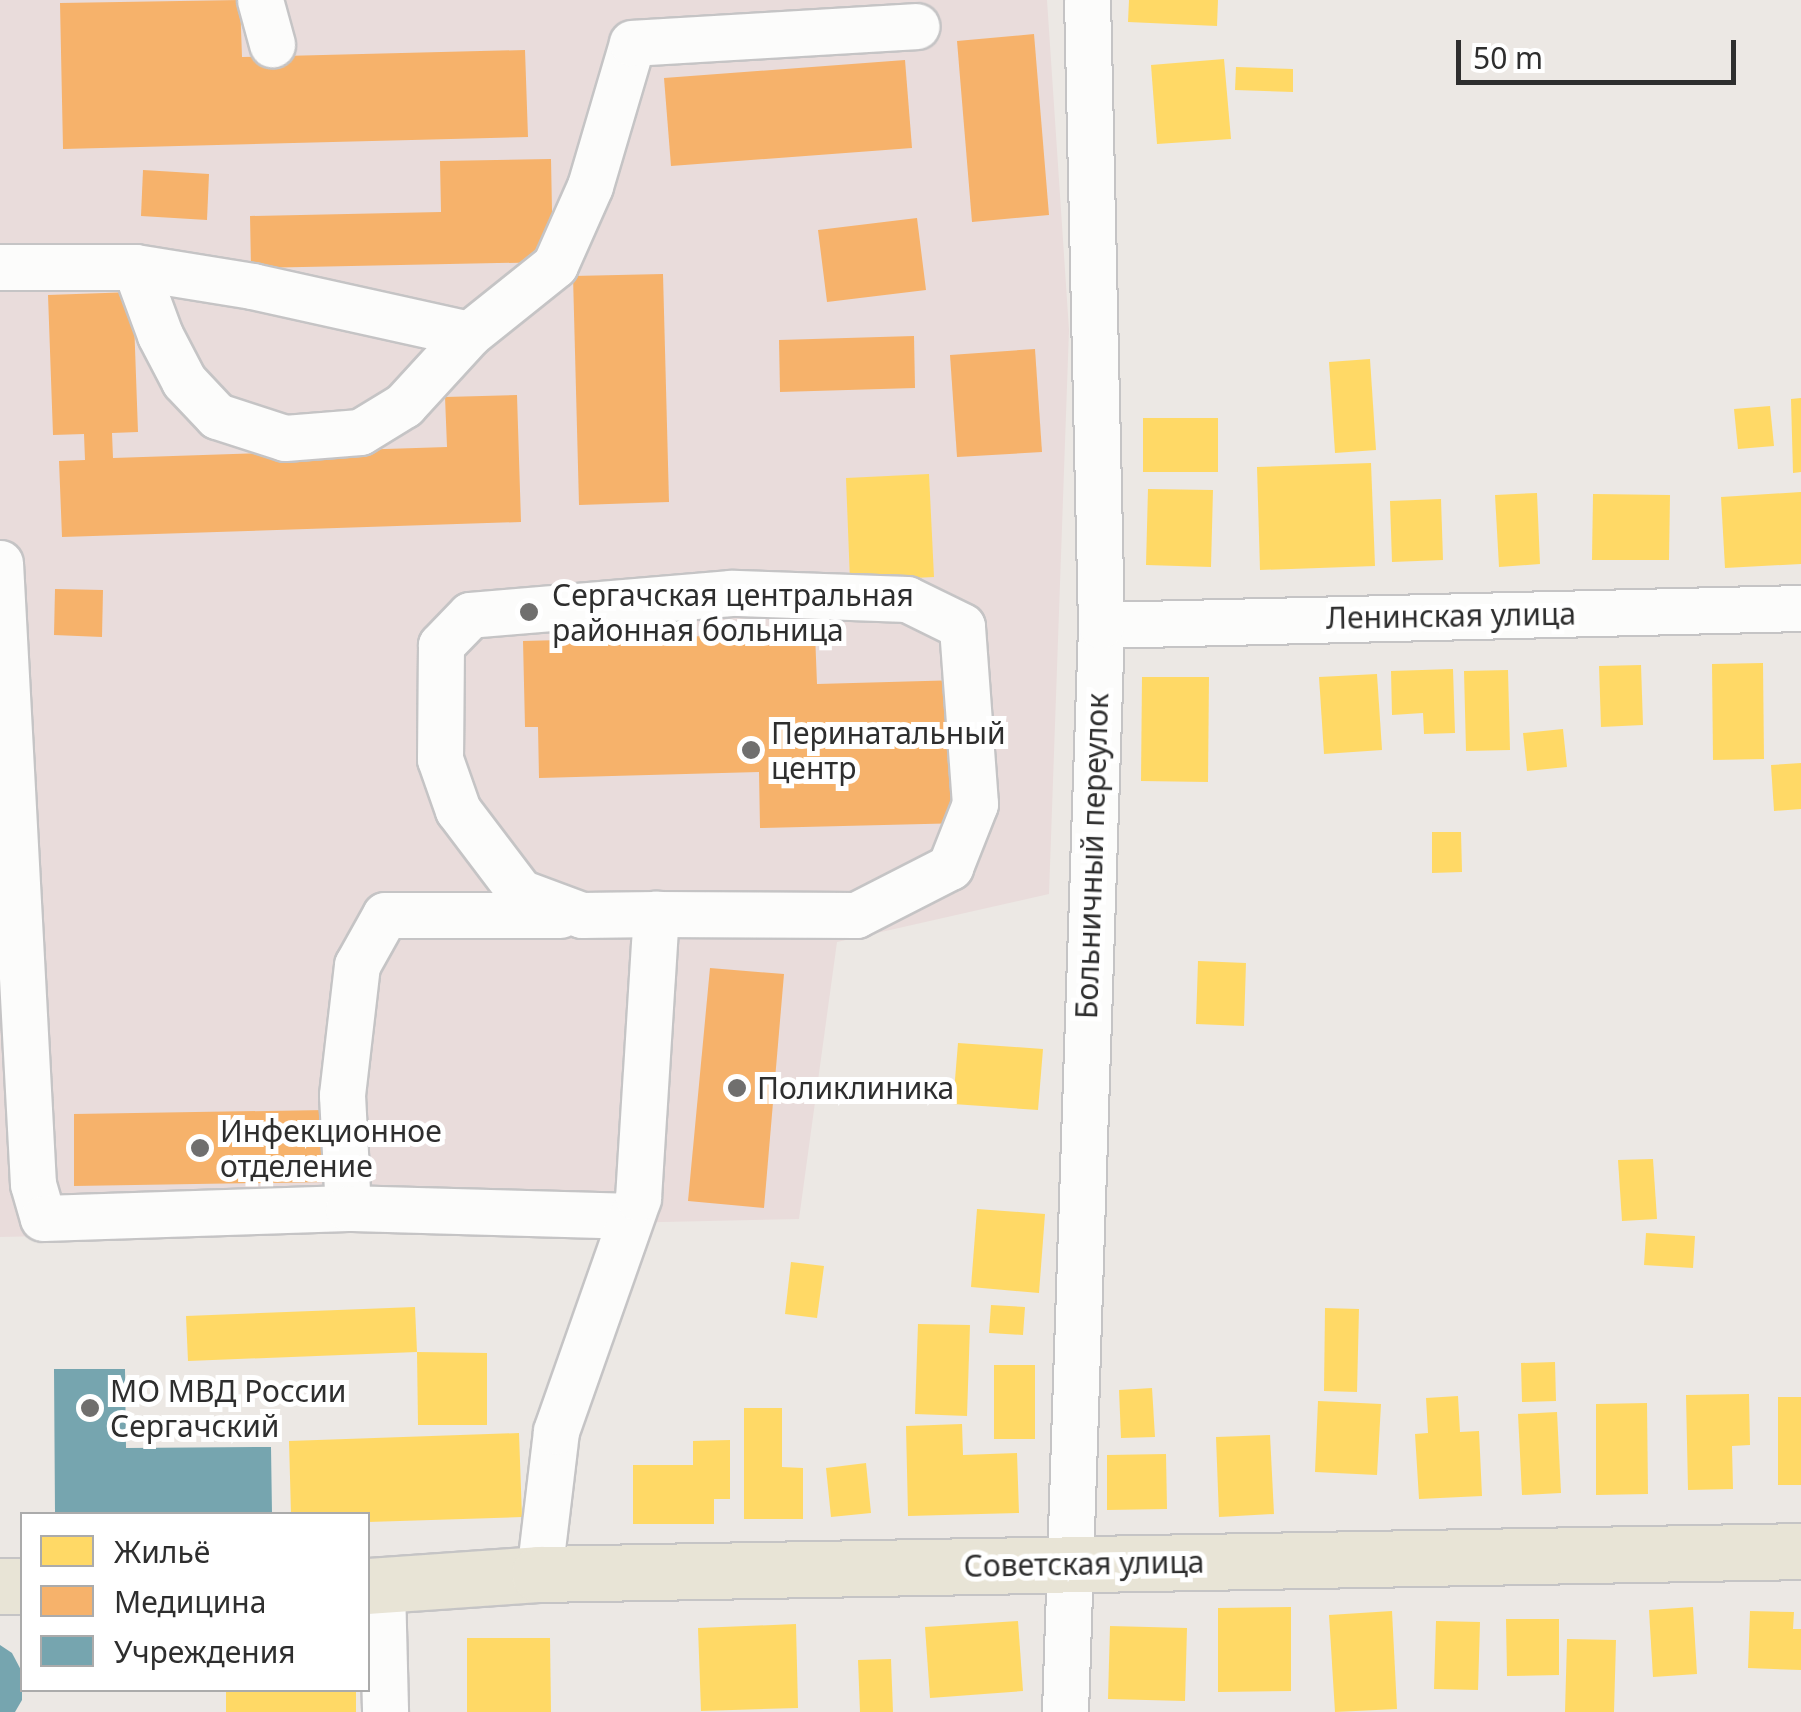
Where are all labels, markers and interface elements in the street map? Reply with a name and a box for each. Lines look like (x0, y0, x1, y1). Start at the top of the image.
scale bar (1461, 20, 1741, 82)
text: 50 m (1473, 37, 1543, 78)
place label: Сергачская центральная районная больница (552, 577, 914, 648)
street label: Ленинская улица (1326, 596, 1576, 636)
marker: Сергачская центральная районная больница (516, 599, 542, 625)
street label: Больничный переулок (1068, 692, 1116, 1020)
place label: Перинатальный центр (771, 715, 1006, 786)
marker: Перинатальный центр (740, 739, 762, 761)
place label: Поликлиника (757, 1070, 954, 1106)
marker: Поликлиника (726, 1077, 748, 1099)
place label: Инфекционное отделение (220, 1113, 442, 1184)
marker: Инфекционное отделение (189, 1137, 211, 1159)
place label: МО МВД России Сергачский (110, 1373, 346, 1444)
marker: МО МВД России Сергачский (79, 1397, 101, 1419)
legend (20, 1512, 370, 1692)
text: Жильё (114, 1531, 210, 1572)
street label: Советская улица (963, 1544, 1205, 1584)
text: Медицина (114, 1581, 266, 1622)
text: Учреждения (114, 1631, 296, 1672)

